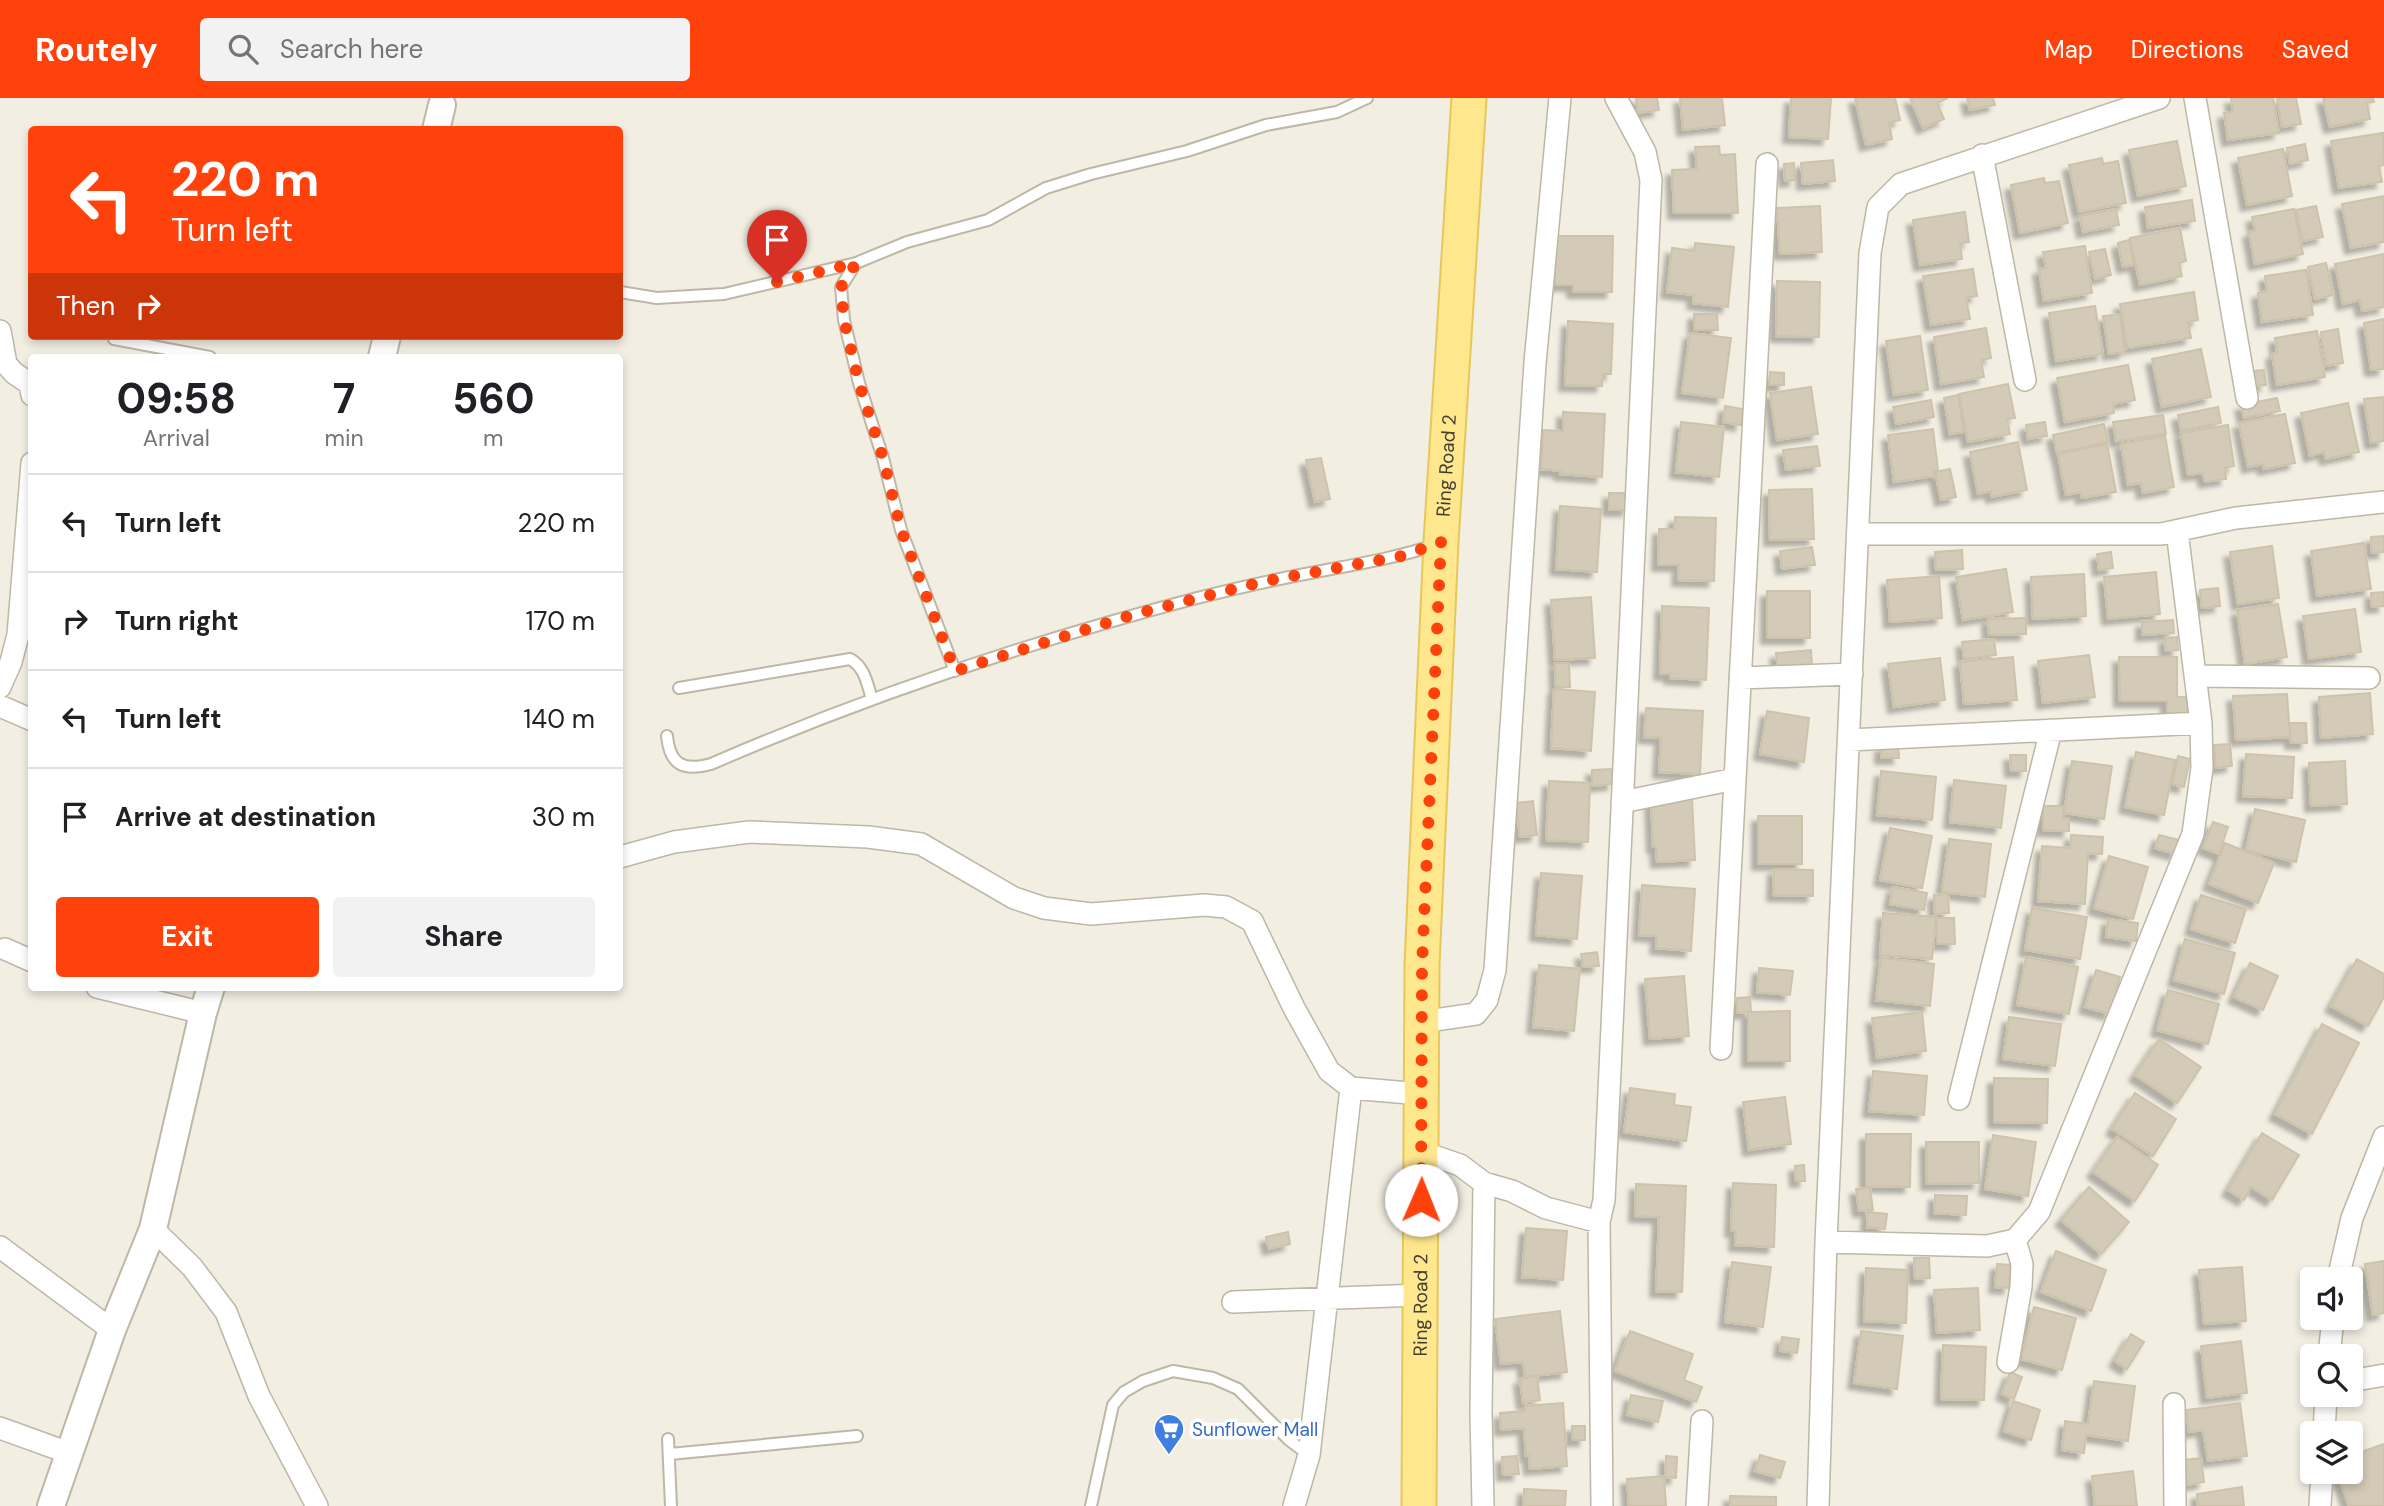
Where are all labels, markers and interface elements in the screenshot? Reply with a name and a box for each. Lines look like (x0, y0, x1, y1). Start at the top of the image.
search box (200, 18, 690, 81)
text: Routely (35, 28, 158, 71)
icon: search (224, 30, 262, 68)
text: Search here (280, 32, 423, 66)
text: Map (2045, 34, 2093, 65)
text: Directions (2131, 34, 2244, 65)
text: Saved (2282, 34, 2349, 65)
text: 220 m (171, 147, 319, 211)
icon: left (56, 154, 147, 245)
text: Turn left (171, 209, 293, 251)
pin (747, 210, 807, 282)
icon: arrive (758, 221, 796, 259)
icon: right (129, 287, 167, 325)
text: Then (56, 289, 115, 323)
text: 09:58 (116, 371, 236, 426)
text: 7 (333, 371, 355, 426)
text: 560 (452, 371, 535, 426)
street label: Ring Road 2 (1430, 413, 1462, 518)
text: Arrival (143, 423, 210, 453)
text: min (325, 423, 364, 453)
text: m (483, 423, 504, 453)
icon: left (56, 504, 94, 542)
text: Turn left (115, 506, 222, 540)
text: 220 m (517, 506, 595, 540)
icon: right (56, 602, 94, 640)
text: Turn right (115, 604, 239, 638)
text: 170 m (526, 604, 595, 638)
icon: left (56, 700, 94, 738)
text: Turn left (115, 702, 222, 736)
text: 140 m (523, 702, 595, 736)
icon: arrive (56, 798, 94, 836)
text: Arrive at destination (115, 800, 376, 834)
text: 30 m (532, 800, 595, 834)
button: Exit (56, 897, 319, 977)
button: Share (333, 897, 595, 977)
position arrow (1384, 1163, 1458, 1237)
street label: Ring Road 2 (1407, 1254, 1433, 1356)
map controls (2300, 1267, 2363, 1484)
button: sound (2300, 1267, 2363, 1330)
button: search (2300, 1344, 2363, 1407)
supermarket icon: Sunflower Mall (1152, 1412, 1186, 1456)
place label: Sunflower Mall (1192, 1417, 1318, 1442)
button: layers (2300, 1421, 2363, 1484)

